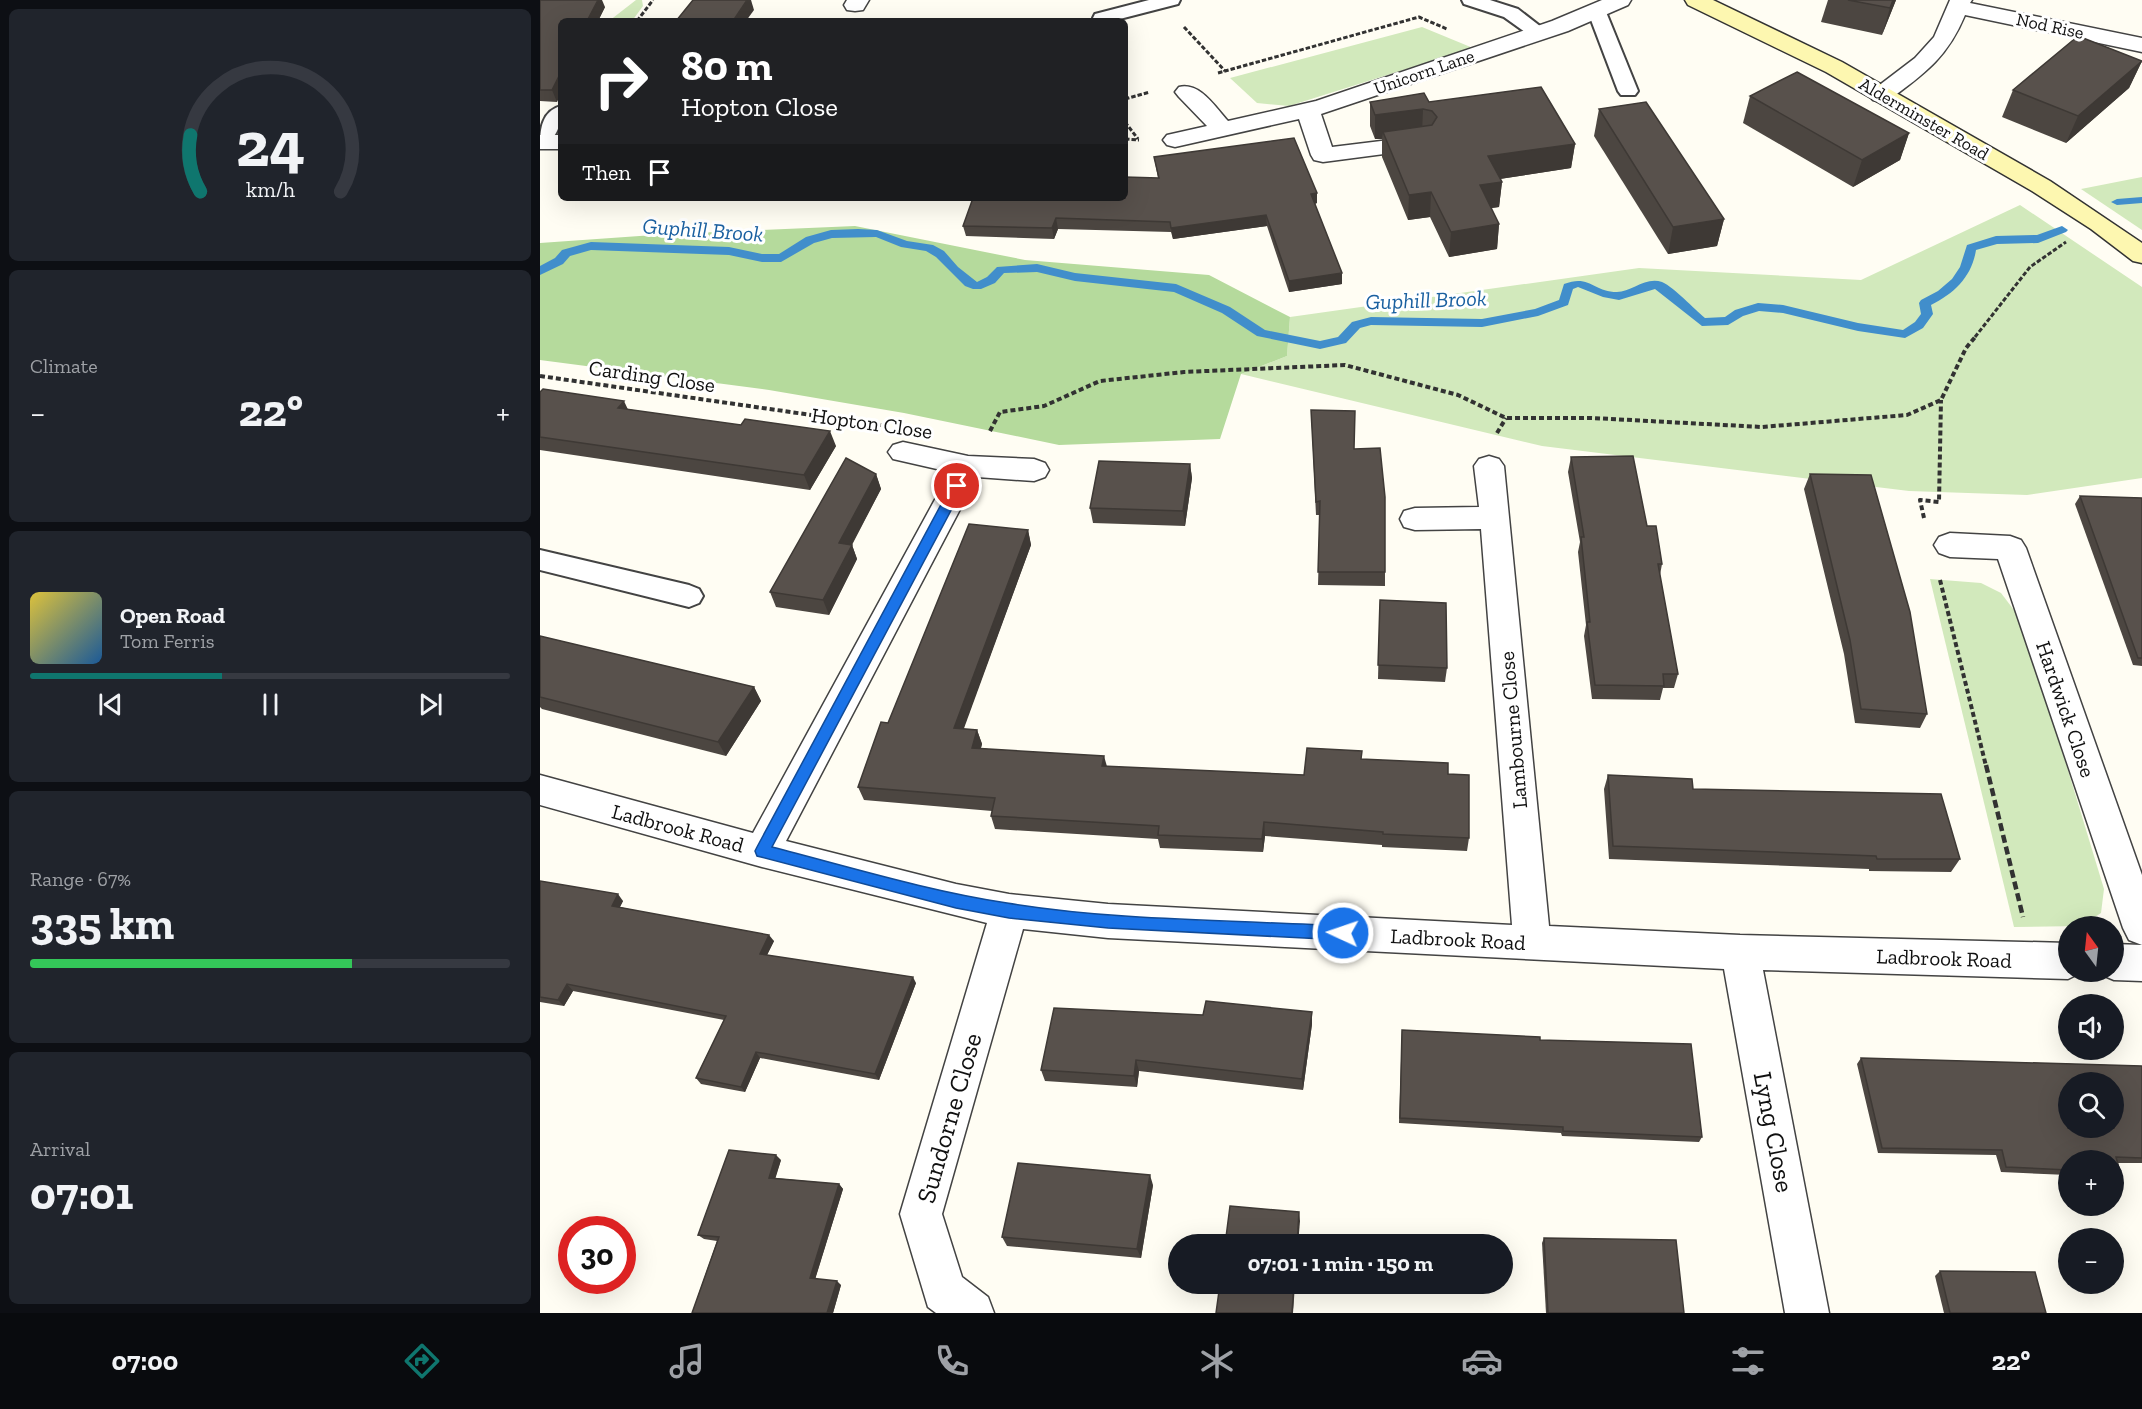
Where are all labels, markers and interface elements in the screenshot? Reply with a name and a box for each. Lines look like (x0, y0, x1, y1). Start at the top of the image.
street label: Nod Rise (2014, 8, 2086, 44)
text: 80 m (681, 40, 772, 91)
icon: right (582, 42, 660, 120)
street label: Unicorn Lane (1371, 45, 1477, 99)
street label: Alderminster Road (1855, 73, 1993, 165)
text: Hopton Close (681, 91, 838, 123)
text: 24 (235, 107, 305, 182)
icon: arrive (643, 156, 676, 189)
text: Then (582, 159, 631, 186)
text: km/h (246, 177, 294, 202)
water label: Guphill Brook (642, 212, 765, 248)
water label: Guphill Brook (1365, 284, 1487, 316)
text: Climate (30, 354, 98, 378)
street label: Carding Close (587, 355, 717, 397)
text: 22° (238, 384, 303, 438)
text: − (30, 393, 45, 432)
text: + (496, 393, 510, 432)
street label: Hopton Close (810, 402, 934, 444)
pin (931, 460, 982, 511)
icon: arrive (940, 469, 973, 502)
text: Open Road (120, 602, 225, 629)
text: Tom Ferris (120, 629, 215, 653)
street label: Hardwick Close (2031, 638, 2101, 780)
street label: Lambourne Close (1494, 650, 1532, 810)
icon: previous (94, 688, 127, 721)
icon: pause (254, 688, 287, 721)
icon: next (414, 688, 447, 721)
street label: Ladbrook Road (609, 798, 747, 858)
text: Range · 67% (30, 867, 131, 891)
text: 335 km (30, 897, 174, 951)
position arrow (1311, 901, 1375, 965)
north arrow (2058, 916, 2124, 982)
map controls (2058, 916, 2124, 1294)
street label: Ladbrook Road (1390, 923, 1527, 955)
street label: Ladbrook Road (1876, 943, 2013, 973)
button: sound (2058, 994, 2124, 1060)
street label: Sundorne Close (909, 1029, 989, 1207)
street label: Lyng Close (1747, 1069, 1801, 1195)
button: search (2058, 1072, 2124, 1138)
text: Arrival (30, 1137, 90, 1161)
button: + (2058, 1150, 2124, 1216)
text: 07:01 (30, 1167, 133, 1221)
speed limit sign: 30 (558, 1216, 636, 1294)
button: − (2058, 1228, 2124, 1294)
text: 07:01 · 1 min · 150 m (1248, 1250, 1433, 1277)
icon: directions (401, 1340, 443, 1382)
icon: music (666, 1340, 708, 1382)
icon: phone (931, 1340, 973, 1382)
icon: climate (1196, 1340, 1238, 1382)
icon: car (1461, 1340, 1503, 1382)
icon: filters (1727, 1340, 1769, 1382)
text: 07:00 (112, 1345, 178, 1377)
text: 22° (1992, 1345, 2030, 1377)

